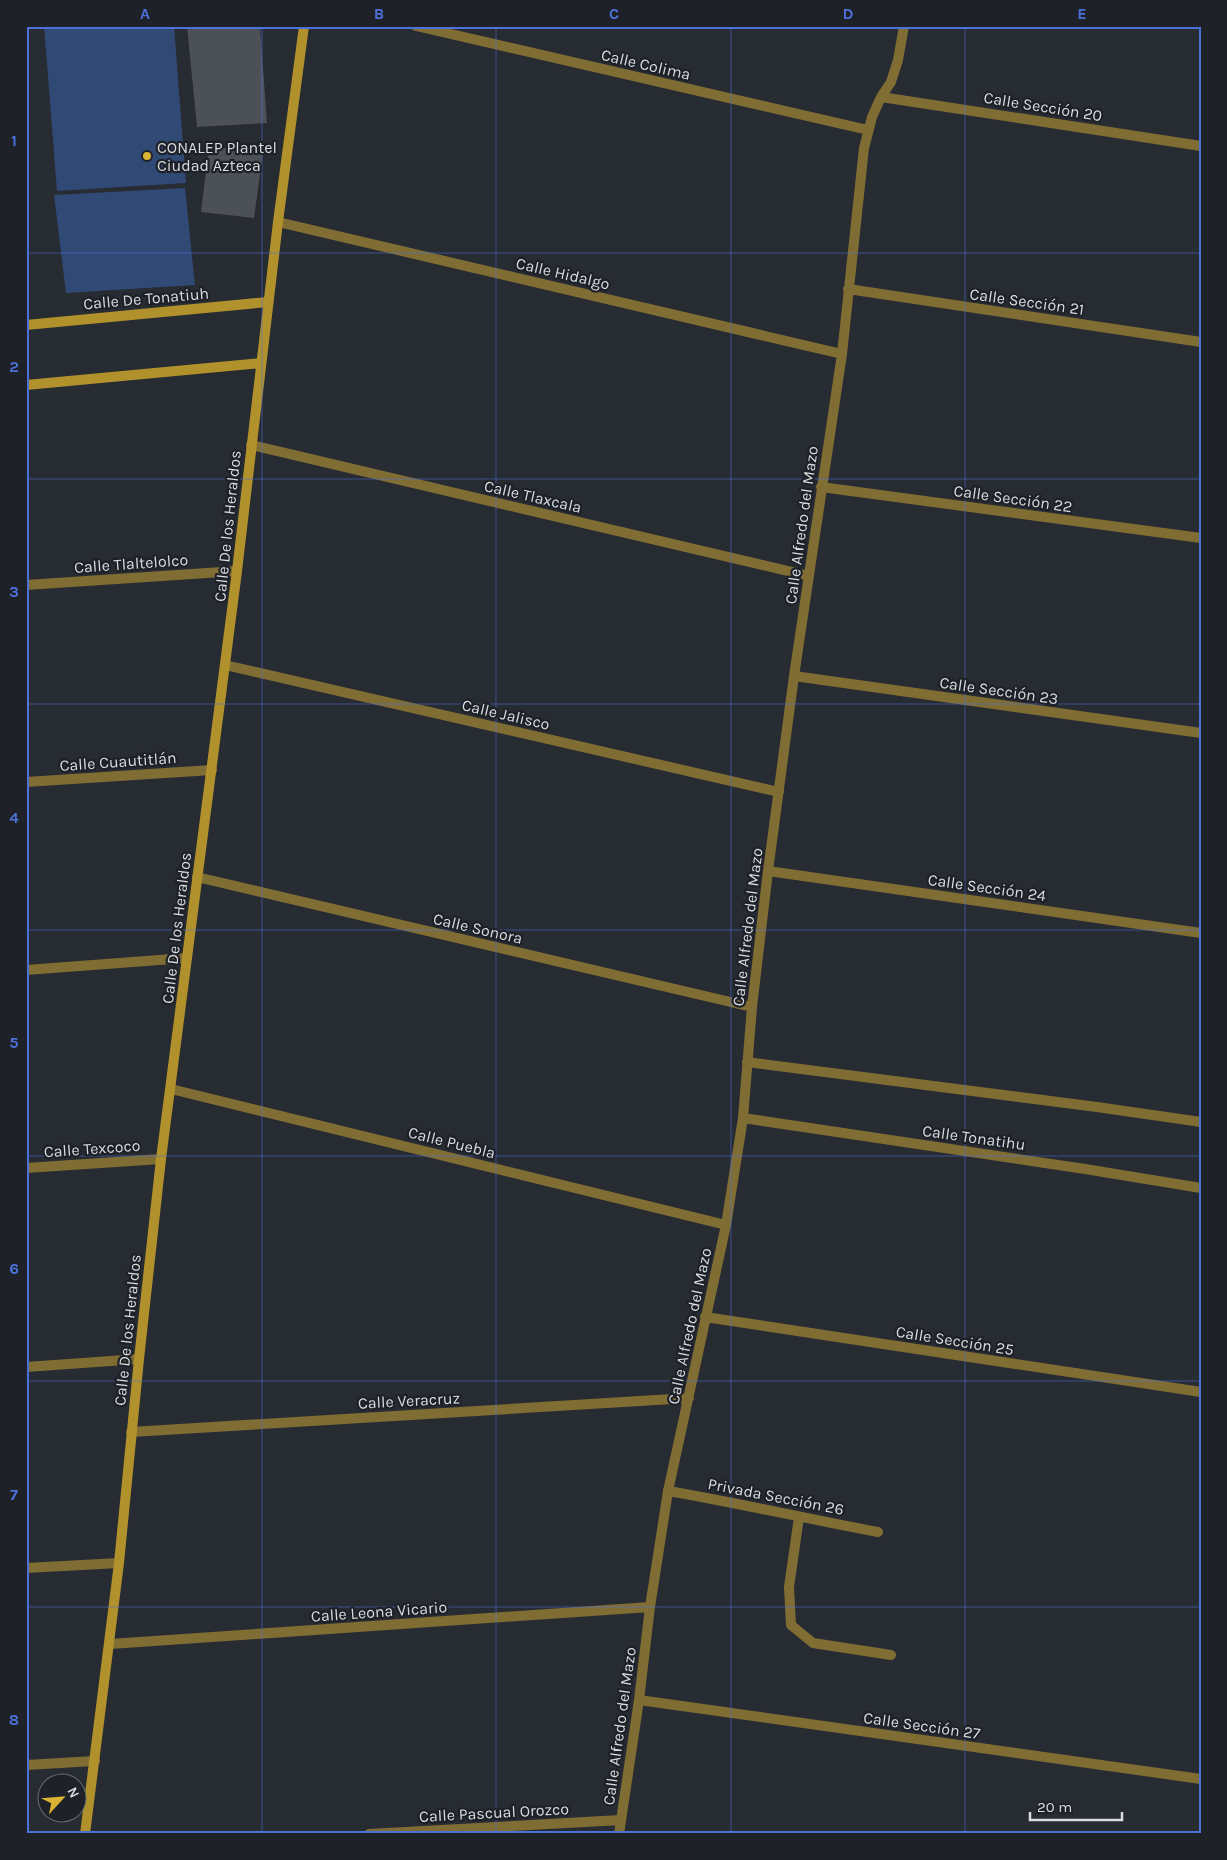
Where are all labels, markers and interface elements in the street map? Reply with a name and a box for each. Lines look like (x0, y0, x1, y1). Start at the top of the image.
text: A (140, 4, 150, 23)
text: B (374, 4, 384, 23)
text: C (609, 4, 619, 23)
text: D (843, 4, 854, 23)
text: E (1077, 4, 1087, 23)
street label: Calle Colima (599, 45, 692, 84)
street label: Calle Sección 20 (982, 88, 1104, 125)
text: 1 (11, 131, 17, 150)
place label: CONALEP Plantel Ciudad Azteca (157, 138, 277, 175)
marker: CONALEP Plantel Ciudad Azteca (141, 150, 153, 162)
street label: Calle Hidalgo (514, 253, 612, 293)
street label: Calle De Tonatiuh (82, 284, 210, 313)
street label: Calle Sección 21 (968, 284, 1085, 319)
text: 2 (9, 357, 19, 376)
street label: Calle Alfredo del Mazo (781, 445, 822, 605)
street label: Calle De los Heraldos (210, 449, 245, 603)
street label: Calle Tlaxcala (482, 476, 583, 517)
street label: Calle Sección 22 (952, 481, 1073, 516)
street label: Calle Tlaltelolco (73, 550, 189, 577)
text: 3 (9, 582, 19, 601)
street label: Calle Sección 23 (938, 673, 1060, 708)
street label: Calle Jalisco (460, 695, 552, 734)
street label: Calle Cuautitlán (59, 748, 177, 775)
text: 4 (9, 808, 19, 827)
street label: Calle Alfredo del Mazo (728, 847, 767, 1007)
street label: Calle De los Heraldos (158, 851, 195, 1005)
street label: Calle Sección 24 (927, 870, 1047, 905)
street label: Calle Sonora (431, 909, 524, 948)
text: 5 (9, 1033, 19, 1052)
street label: Calle Tonatihu (921, 1121, 1027, 1154)
street label: Calle Puebla (406, 1122, 497, 1162)
street label: Calle Texcoco (43, 1136, 141, 1161)
street label: Calle Alfredo del Mazo (664, 1246, 715, 1406)
street label: Calle De los Heraldos (110, 1253, 145, 1407)
text: 6 (9, 1259, 19, 1278)
street label: Calle Sección 25 (895, 1322, 1015, 1359)
street label: Calle Veracruz (357, 1388, 461, 1413)
street label: Privada Sección 26 (706, 1474, 846, 1519)
text: 7 (10, 1485, 18, 1504)
street label: Calle Leona Vicario (310, 1597, 448, 1626)
street label: Calle Alfredo del Mazo (599, 1646, 640, 1806)
street label: Calle Sección 27 (862, 1708, 982, 1743)
text: 8 (9, 1710, 19, 1729)
north arrow (38, 1772, 88, 1822)
text: N (63, 1784, 83, 1801)
scale bar (1030, 1790, 1122, 1822)
text: 20 m (1037, 1798, 1072, 1816)
street label: Calle Pascual Orozco (419, 1799, 569, 1826)

